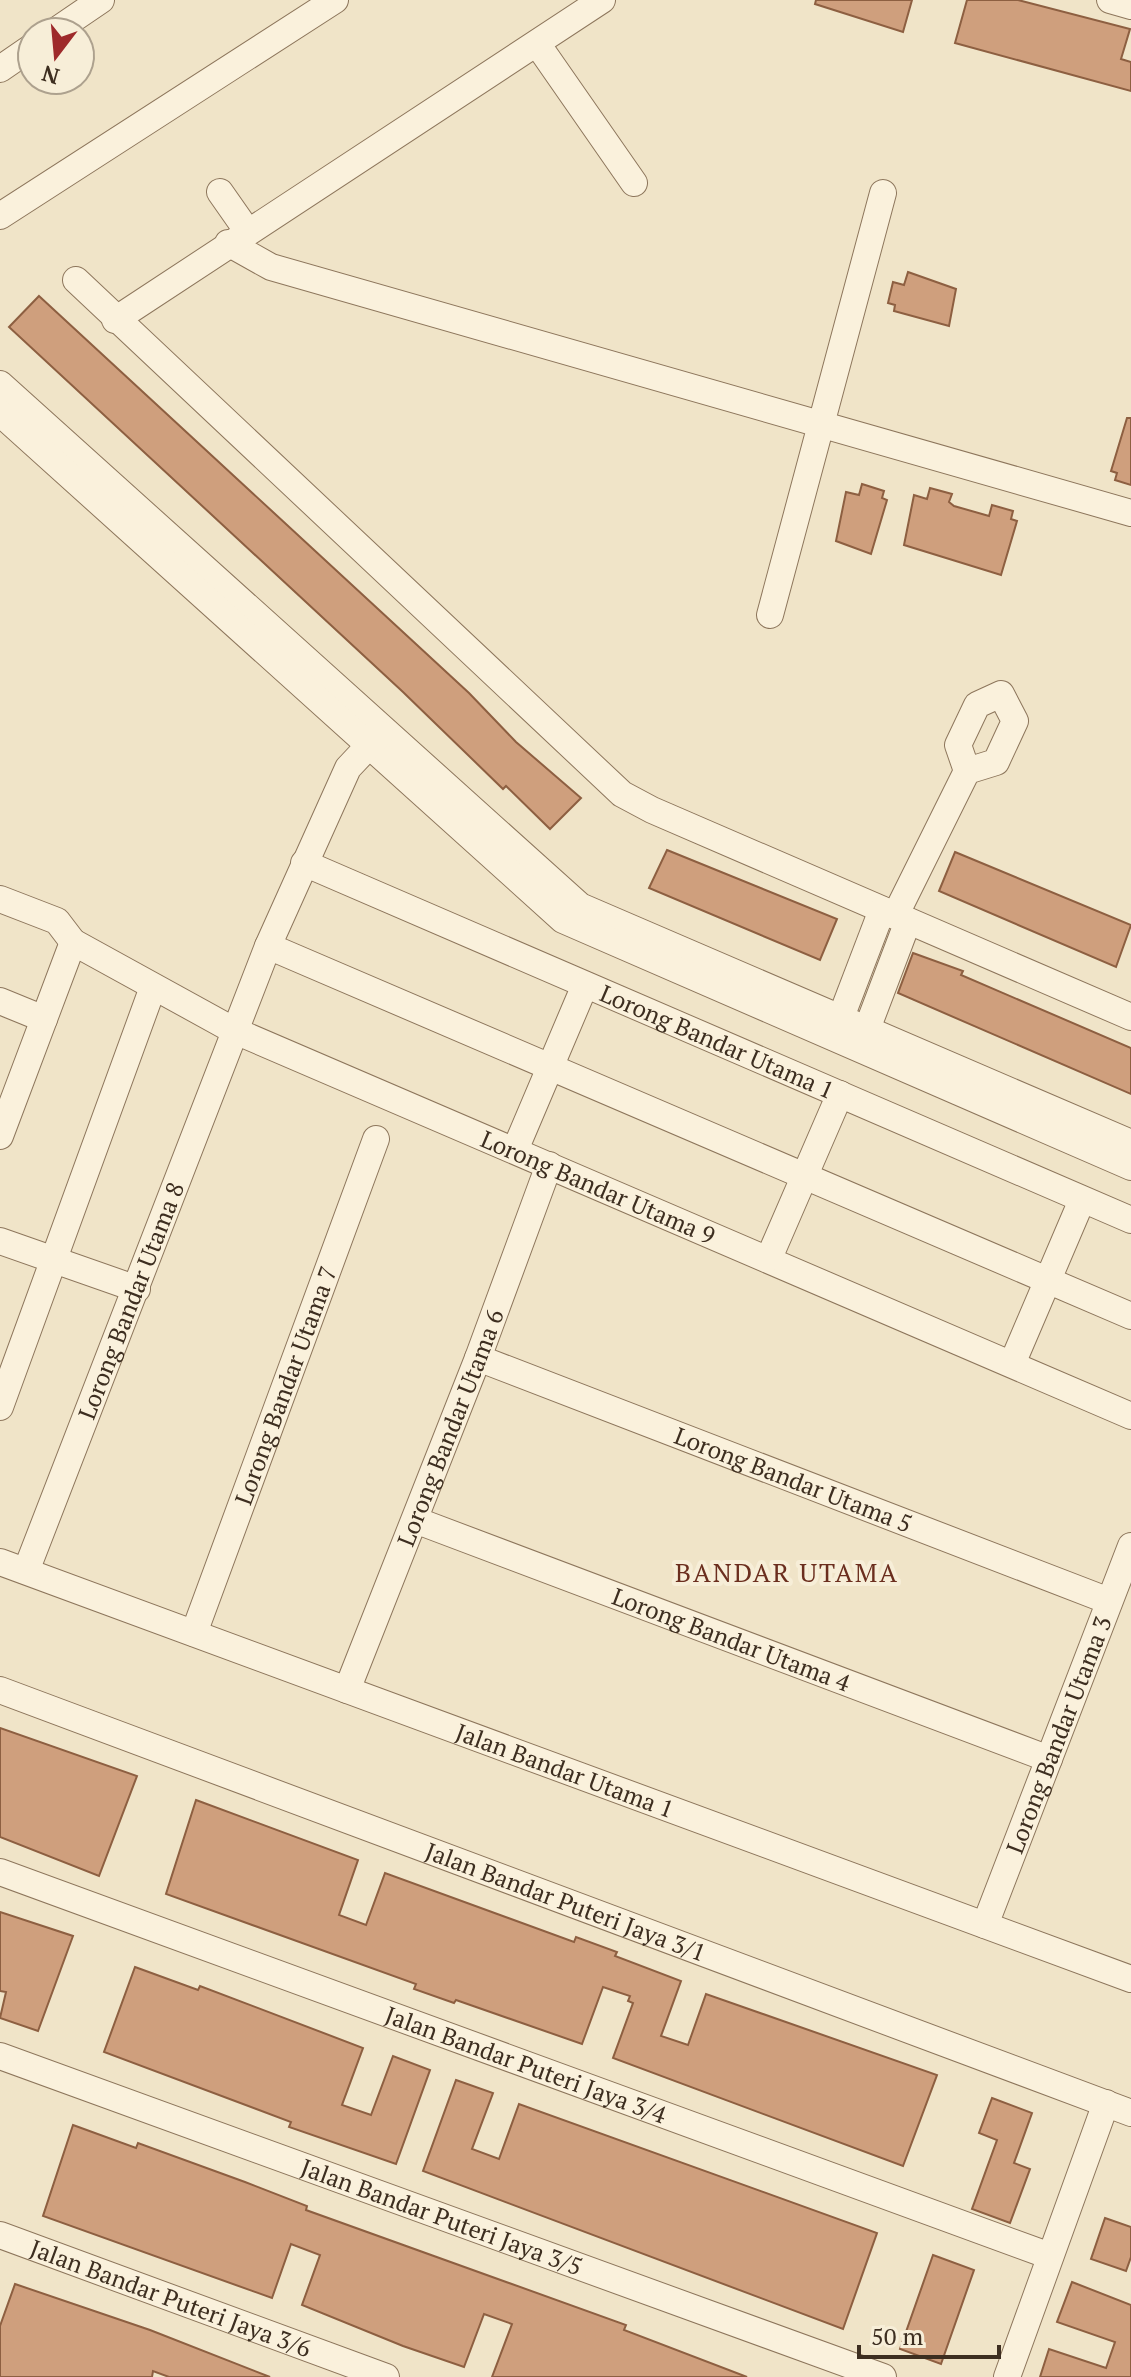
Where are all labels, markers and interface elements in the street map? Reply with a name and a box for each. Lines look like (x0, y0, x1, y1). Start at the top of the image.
north arrow (16, 16, 96, 96)
text: N (38, 59, 62, 92)
street label: Lorong Bandar Utama 1 (595, 977, 839, 1106)
street label: Lorong Bandar Utama 9 (476, 1122, 720, 1251)
street label: Lorong Bandar Utama 8 (70, 1177, 191, 1424)
street label: Lorong Bandar Utama 7 (227, 1262, 344, 1509)
street label: Lorong Bandar Utama 6 (389, 1304, 511, 1551)
street label: Lorong Bandar Utama 5 (670, 1419, 917, 1540)
district label: BANDAR UTAMA (675, 1555, 899, 1589)
street label: Lorong Bandar Utama 4 (608, 1580, 855, 1699)
street label: Lorong Bandar Utama 3 (998, 1611, 1119, 1858)
street label: Jalan Bandar Utama 1 (451, 1715, 678, 1825)
street label: Jalan Bandar Puteri Jaya 3/1 (421, 1835, 710, 1969)
street label: Jalan Bandar Puteri Jaya 3/4 (381, 1998, 671, 2130)
street label: Jalan Bandar Puteri Jaya 3/5 (297, 2151, 587, 2282)
street label: Jalan Bandar Puteri Jaya 3/6 (26, 2232, 316, 2364)
scale bar (859, 2309, 999, 2359)
text: 50 m (871, 2320, 923, 2352)

